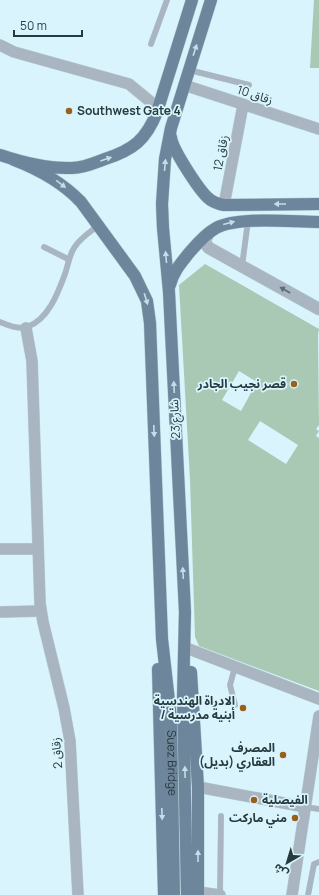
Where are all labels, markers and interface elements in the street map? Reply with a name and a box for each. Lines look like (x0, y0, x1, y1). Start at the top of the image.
scale bar (14, 12, 82, 38)
text: 50 m (20, 17, 47, 34)
one-way arrow (192, 44, 198, 56)
street label: زقاق 10 (235, 81, 275, 108)
place label: Southwest Gate 4 (77, 102, 181, 119)
marker: Southwest Gate 4 (64, 106, 74, 116)
street label: زقاق 12 (209, 134, 232, 172)
one-way arrow (100, 156, 112, 162)
one-way arrow (161, 159, 168, 171)
one-way arrow (56, 180, 67, 188)
one-way arrow (273, 201, 286, 207)
one-way arrow (222, 220, 235, 226)
one-way arrow (162, 251, 169, 263)
one-way arrow (279, 287, 291, 293)
one-way arrow (143, 293, 149, 305)
place label: قصر نجيب الجادر (197, 375, 286, 392)
marker: قصر نجيب الجادر (289, 379, 299, 389)
one-way arrow (170, 381, 177, 393)
street label: شارع 23 (165, 399, 185, 439)
one-way arrow (151, 425, 158, 437)
one-way arrow (179, 567, 186, 579)
place label: الادراة الهندسية / أبنية مدرسية (154, 692, 235, 723)
marker: الادراة الهندسية / أبنية مدرسية (238, 703, 248, 713)
street label: Suez Bridge (163, 730, 181, 796)
street label: زقاق 2 (47, 737, 66, 769)
place label: المصرف العقاري (بديل) (199, 739, 275, 772)
marker: المصرف العقاري (بديل) (278, 750, 288, 760)
one-way arrow (182, 765, 188, 778)
place label: الفيصلية (262, 791, 308, 808)
marker: الفيصلية (249, 795, 259, 805)
one-way arrow (159, 808, 165, 821)
place label: مني ماركت (229, 809, 287, 828)
marker: مني ماركت (290, 813, 300, 823)
north arrow (267, 843, 307, 883)
one-way arrow (195, 849, 201, 862)
text: ش (270, 861, 291, 882)

